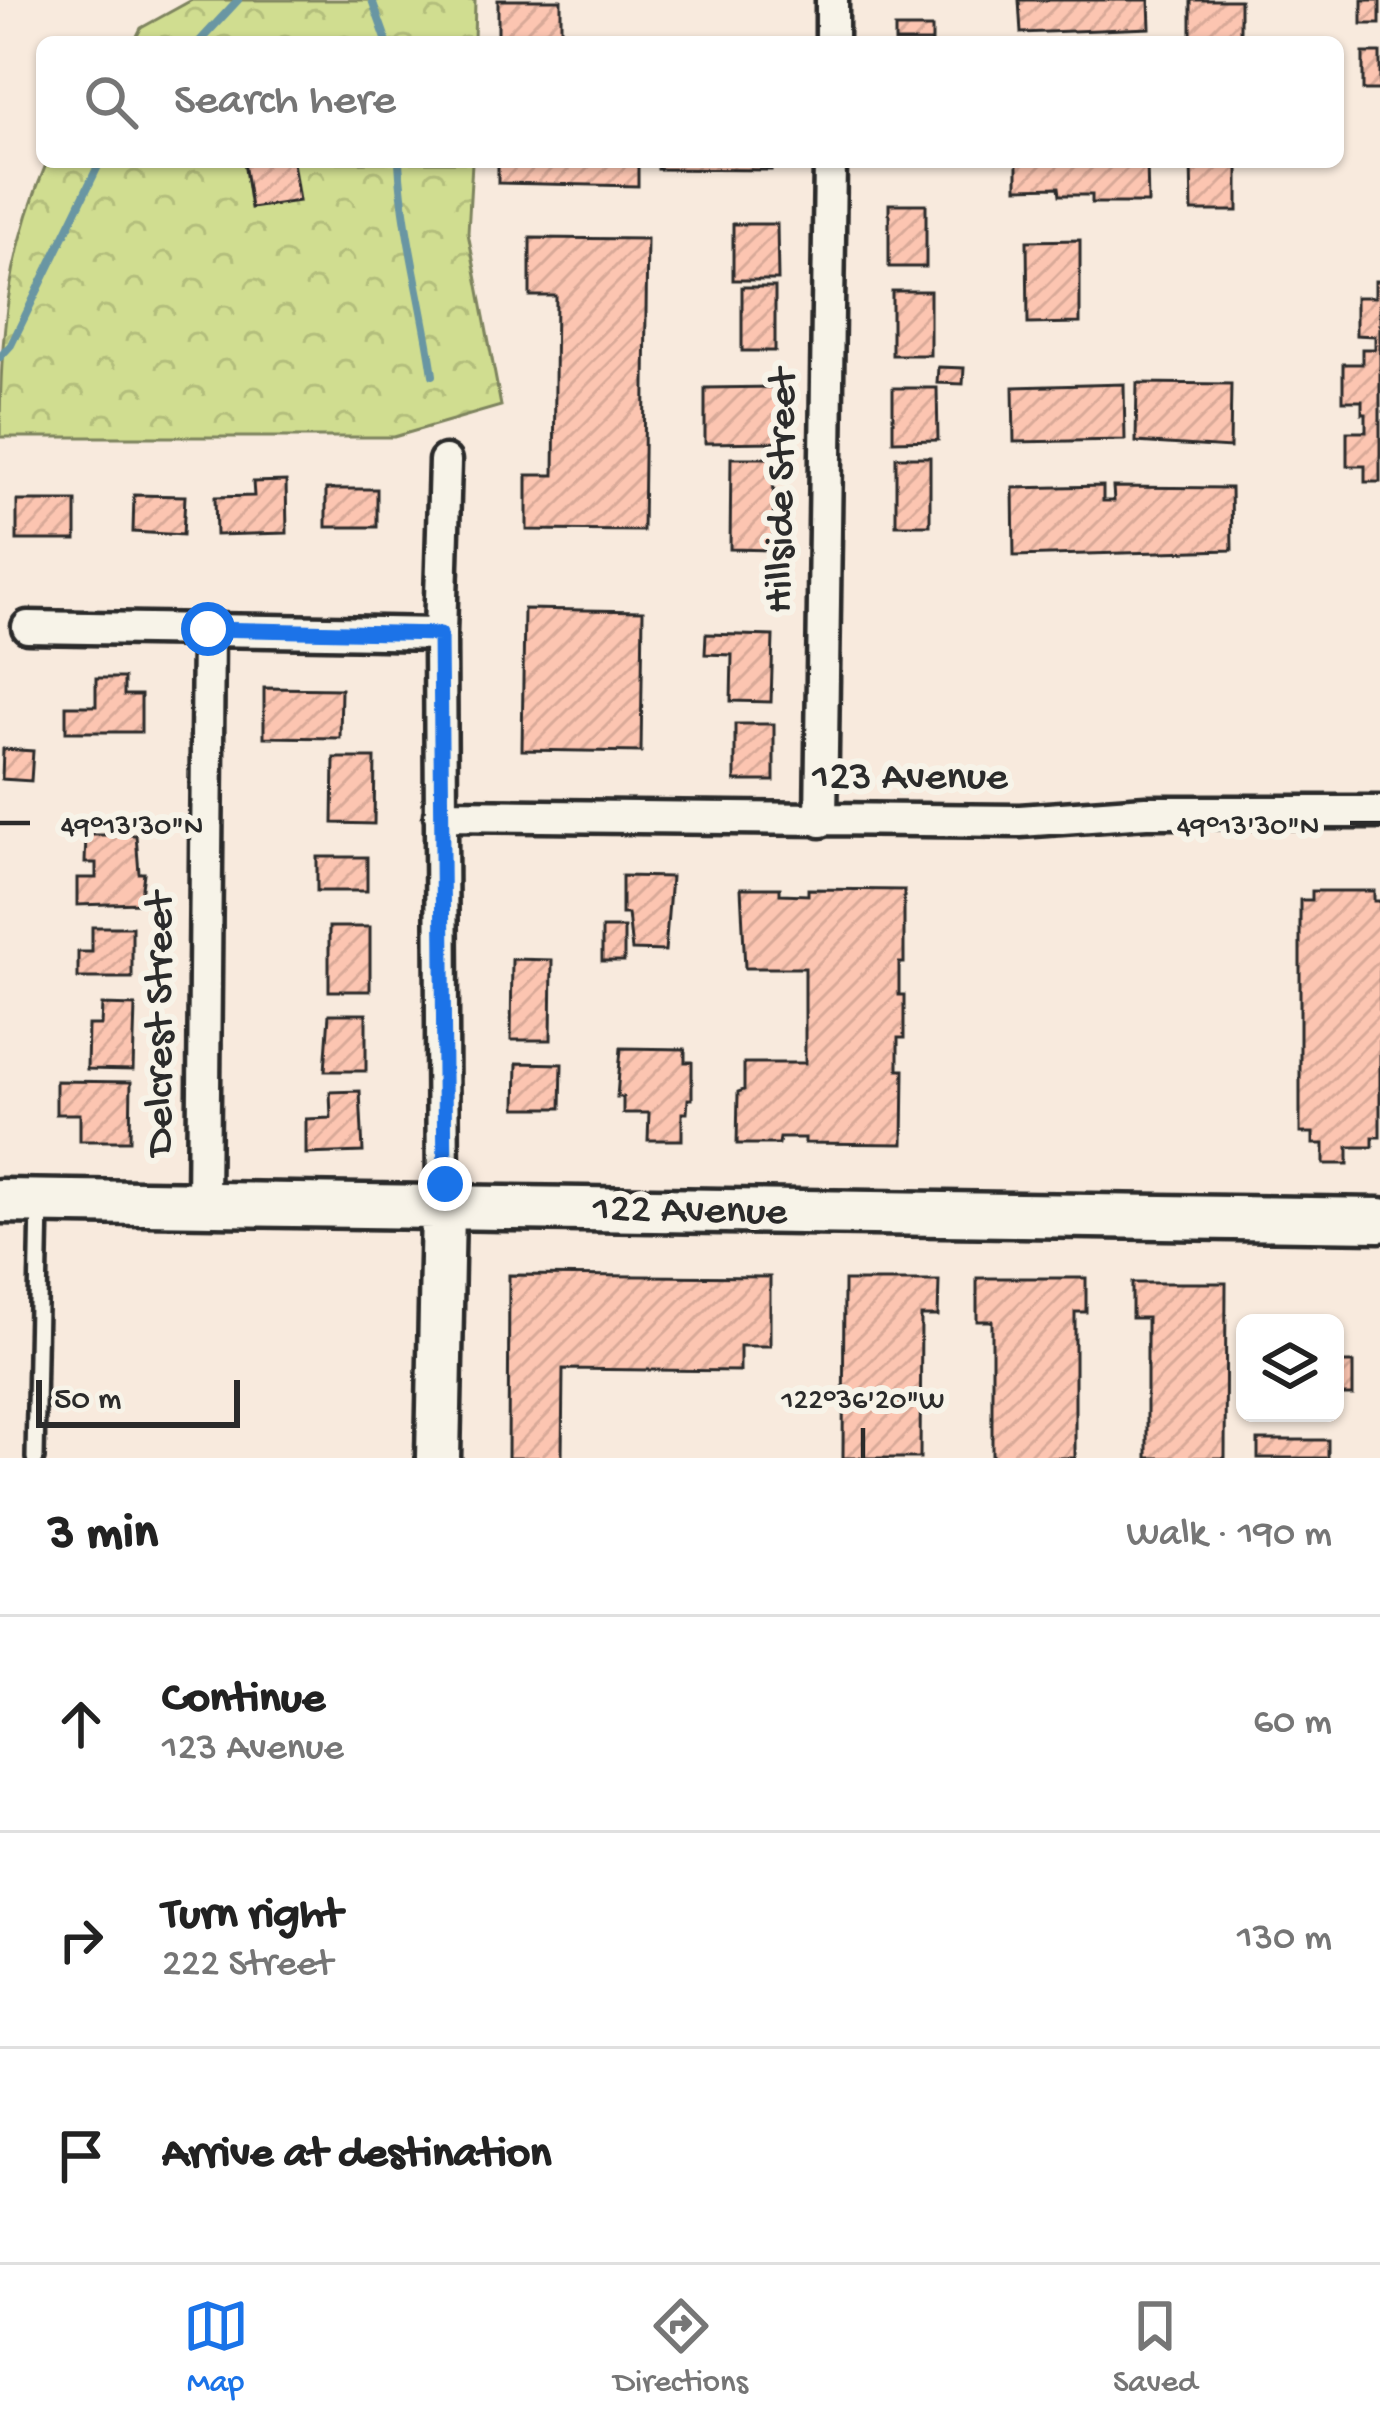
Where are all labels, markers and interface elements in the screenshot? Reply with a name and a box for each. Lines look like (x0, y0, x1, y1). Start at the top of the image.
search box (36, 36, 1344, 168)
icon: search (78, 69, 144, 135)
text: Search here (174, 76, 396, 129)
street label: Hillside Street (757, 365, 811, 614)
route start (181, 602, 235, 656)
street label: 123 Avenue (811, 755, 1009, 804)
text: 49°13'30"N (61, 811, 203, 846)
text: 49°13'30"N (1177, 811, 1319, 846)
street label: Delcrest Street (138, 888, 187, 1159)
route end (418, 1157, 472, 1211)
street label: 122 Avenue (591, 1187, 789, 1239)
map controls (1236, 1314, 1344, 1422)
button: layers (1236, 1314, 1344, 1422)
scale bar (36, 1374, 240, 1427)
text: 50 m (54, 1382, 121, 1420)
text: 122°36'20"W (780, 1385, 945, 1420)
text: 3 min (48, 1506, 158, 1566)
text: Walk · 190 m (1126, 1513, 1332, 1559)
text: Continue (162, 1674, 325, 1727)
icon: ahead (48, 1691, 114, 1757)
text: 60 m (1253, 1701, 1332, 1747)
text: 123 Avenue (162, 1727, 344, 1773)
text: Turn right (162, 1890, 342, 1943)
icon: right (48, 1907, 114, 1973)
text: 130 m (1237, 1917, 1332, 1963)
text: 222 Street (162, 1943, 333, 1989)
icon: arrive (48, 2123, 114, 2189)
text: Arrive at destination (162, 2129, 551, 2182)
tab: Map (183, 2293, 249, 2403)
tab: Directions (614, 2293, 748, 2403)
tab: Saved (1113, 2293, 1197, 2403)

